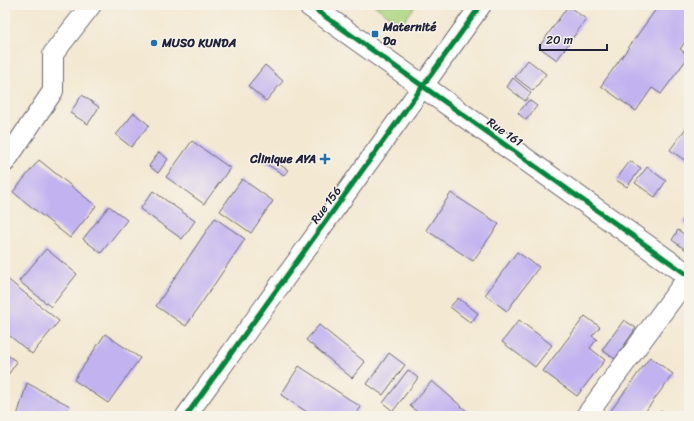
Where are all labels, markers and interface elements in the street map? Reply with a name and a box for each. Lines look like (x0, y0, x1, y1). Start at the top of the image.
place label: Maternité Da (382, 16, 437, 52)
scale bar (540, 26, 607, 52)
marker: Maternité Da (370, 29, 380, 39)
text: 20 m (546, 29, 573, 51)
place label: MUSO KUNDA (161, 32, 236, 54)
marker: MUSO KUNDA (149, 38, 159, 48)
street label: Rue 161 (482, 111, 528, 153)
place label: Clinique AYA (249, 148, 316, 170)
marker: Clinique AYA (319, 153, 331, 165)
street label: Rue 156 (305, 181, 347, 229)

